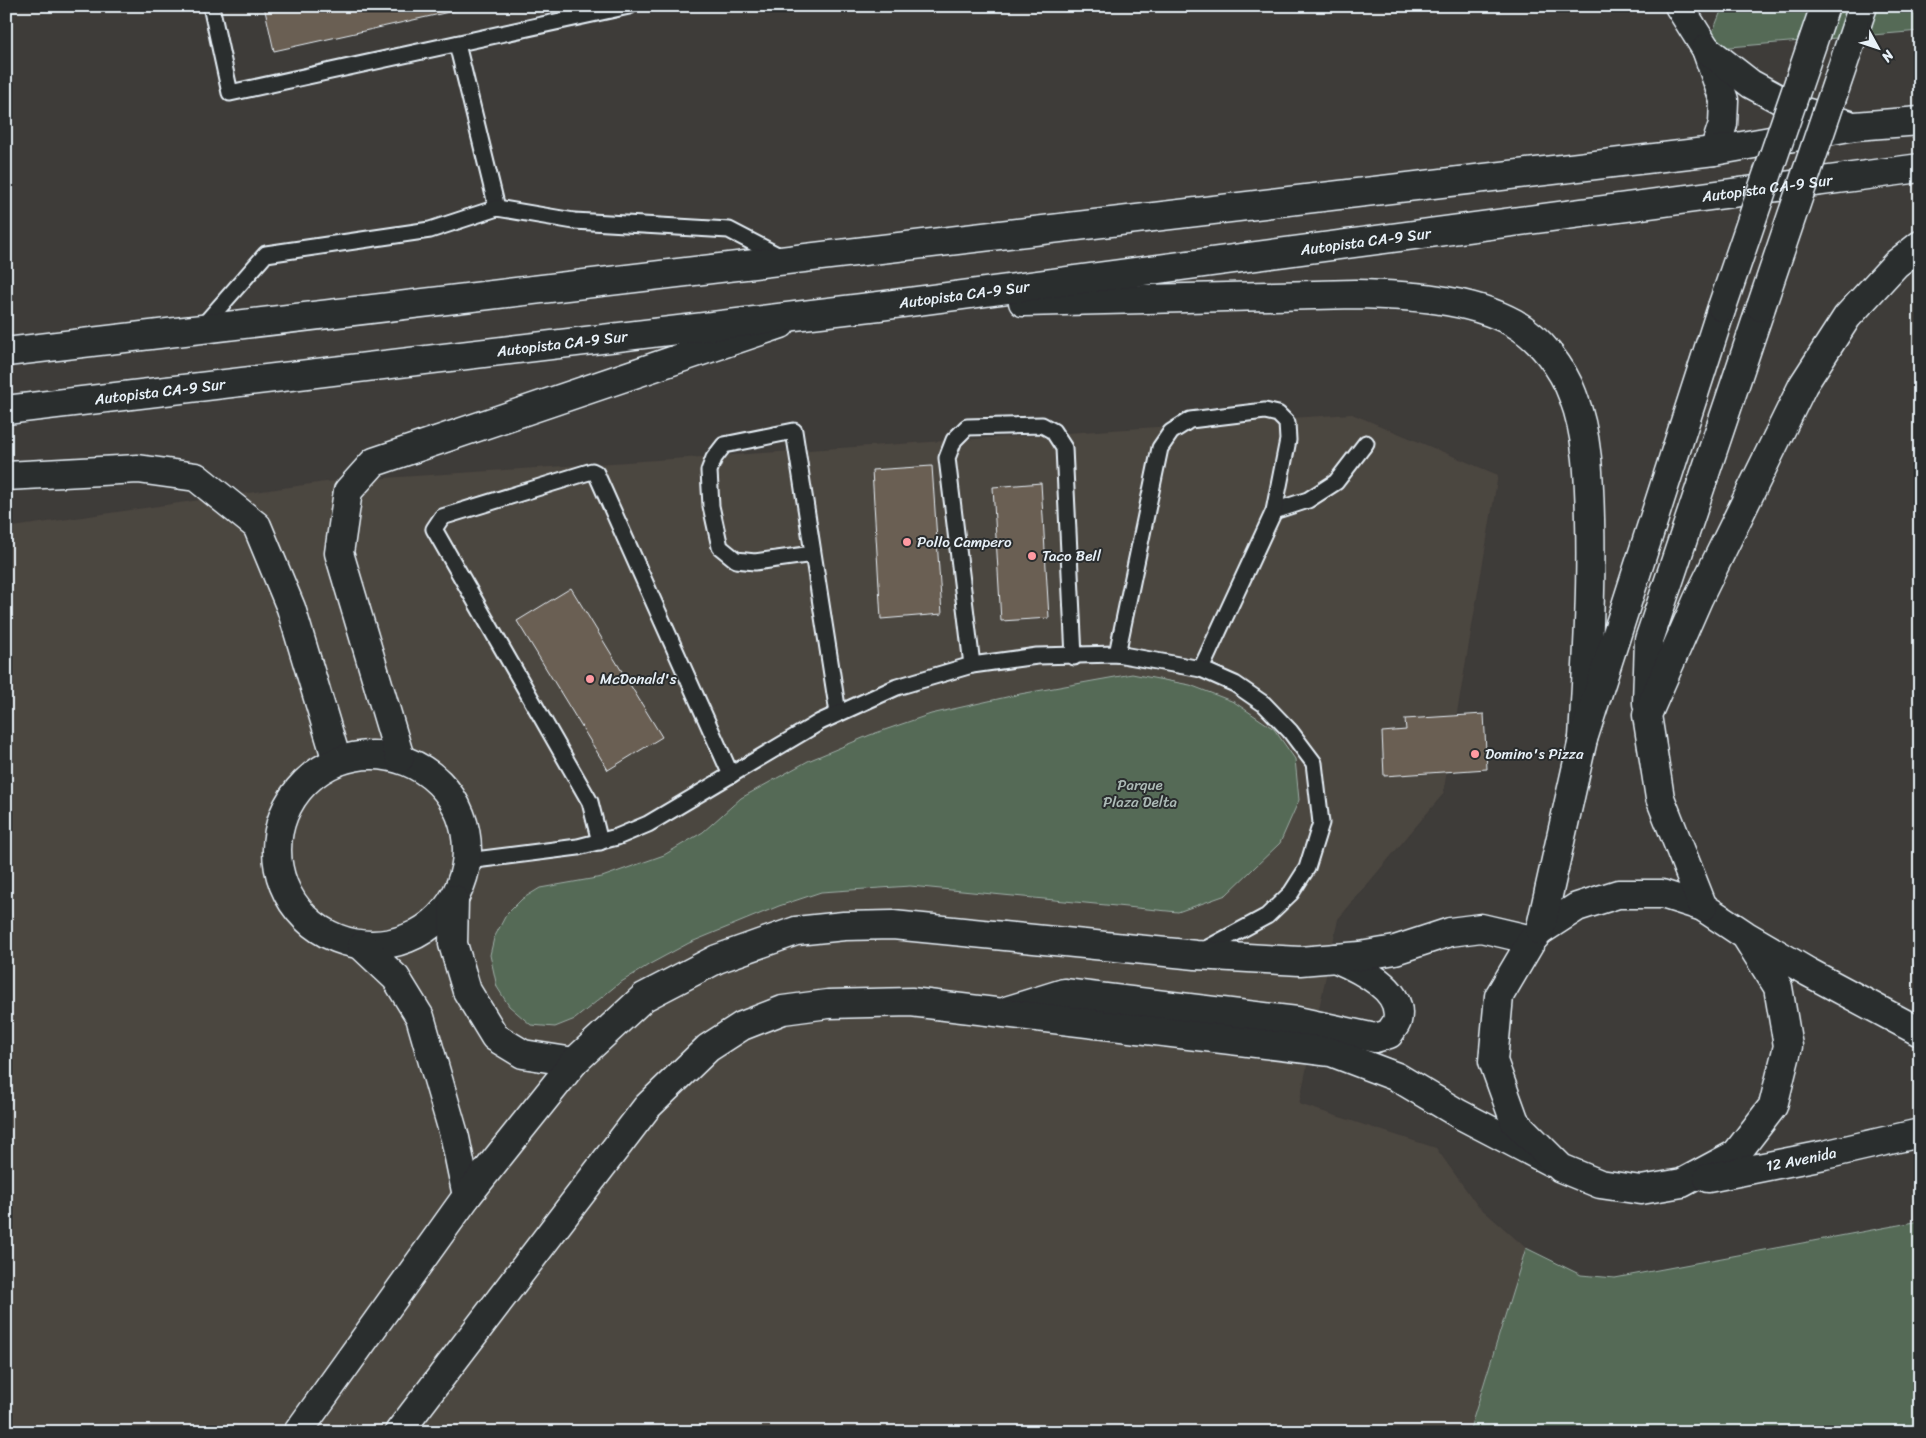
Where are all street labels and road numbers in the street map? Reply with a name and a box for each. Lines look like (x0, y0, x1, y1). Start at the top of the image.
street label: Autopista CA-9 Sur (1699, 167, 1835, 210)
street label: Autopista CA-9 Sur (1298, 220, 1433, 263)
street label: Autopista CA-9 Sur (896, 273, 1032, 316)
street label: Autopista CA-9 Sur (494, 323, 630, 365)
street label: Autopista CA-9 Sur (92, 371, 227, 412)
street label: 12 Avenida (1764, 1139, 1839, 1179)

